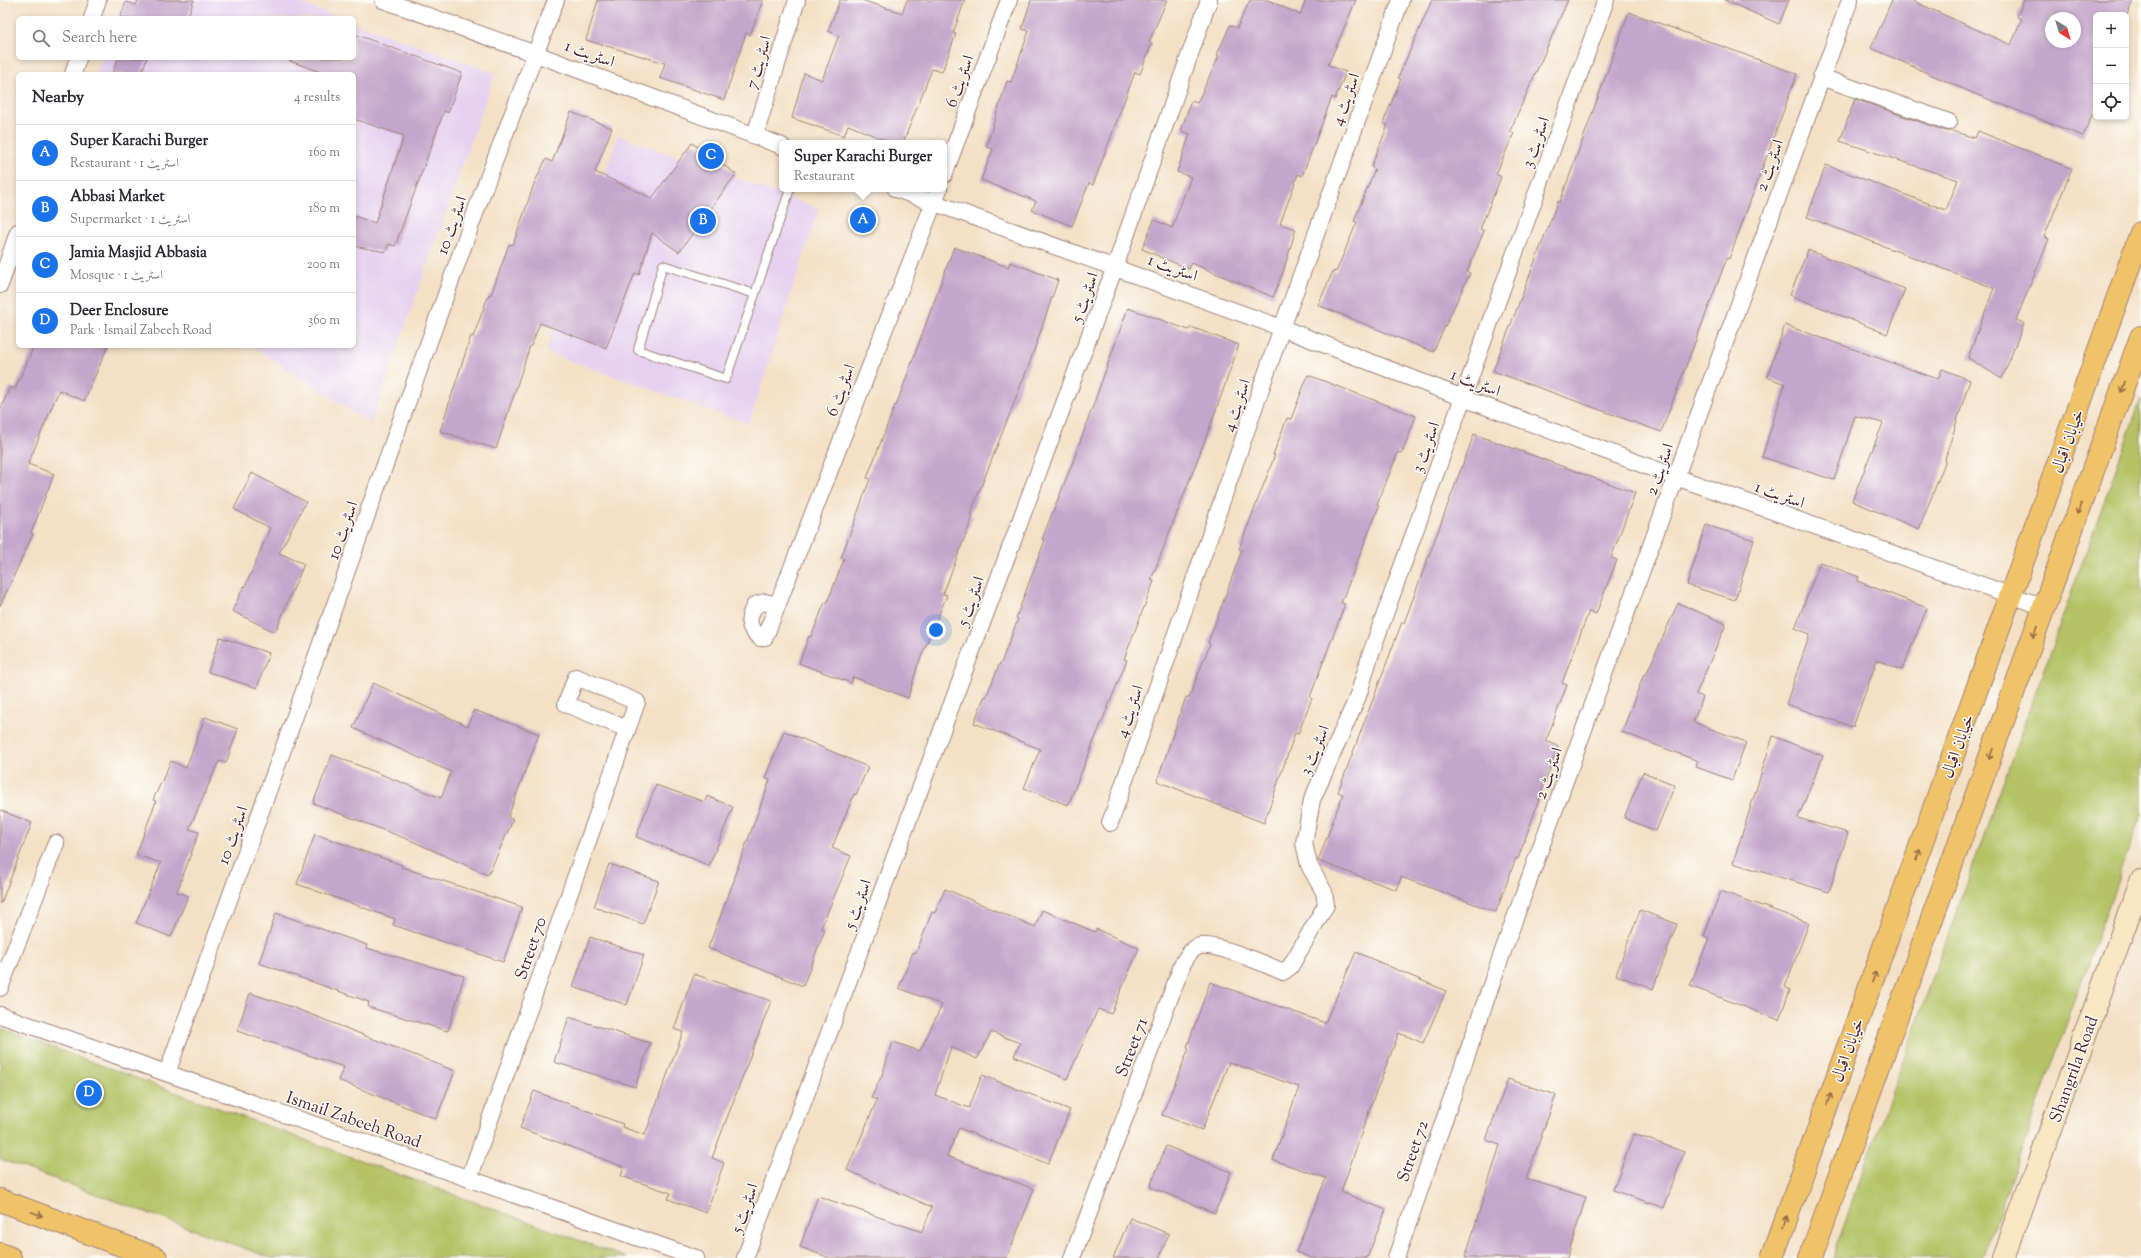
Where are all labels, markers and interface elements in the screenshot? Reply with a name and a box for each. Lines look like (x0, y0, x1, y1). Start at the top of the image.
north arrow (2045, 12, 2081, 48)
map controls (2093, 12, 2129, 120)
button: + (2093, 12, 2129, 48)
search box (16, 16, 356, 60)
icon: search (30, 27, 52, 49)
text: Search here (62, 28, 137, 49)
street label: اسٹریٹ 7 (740, 33, 779, 92)
street label: اسٹریٹ 1 (561, 35, 618, 75)
button: − (2093, 48, 2129, 84)
street label: اسٹریٹ 6 (940, 52, 982, 111)
street label: اسٹریٹ 4 (1326, 70, 1368, 129)
button: locate (2093, 84, 2129, 120)
text: Nearby (32, 86, 84, 110)
text: 4 results (294, 89, 340, 107)
street label: اسٹریٹ 3 (1517, 114, 1557, 172)
text: Super Karachi Burger (70, 131, 208, 152)
street label: اسٹریٹ 2 (1750, 136, 1791, 195)
popup (779, 140, 947, 192)
pin: C (698, 141, 724, 171)
text: A (40, 144, 50, 162)
text: 160 m (309, 144, 340, 162)
text: Super Karachi Burger (794, 147, 932, 168)
text: Restaurant · اسٹریٹ 1 (70, 155, 179, 173)
text: Restaurant (794, 168, 855, 186)
text: Abbasi Market (70, 187, 165, 208)
street label: اسٹریٹ 10 (431, 193, 475, 258)
text: B (41, 200, 49, 218)
text: 180 m (309, 200, 340, 218)
pin: A (850, 205, 876, 235)
pin: B (690, 206, 716, 236)
text: Supermarket · اسٹریٹ 1 (70, 211, 190, 229)
text: Jamia Masjid Abbasia (70, 243, 207, 264)
street label: اسٹریٹ 1 (1144, 249, 1201, 289)
text: C (40, 256, 50, 274)
text: 200 m (307, 256, 340, 274)
text: Mosque · اسٹریٹ 1 (70, 267, 163, 285)
street label: اسٹریٹ 5 (1065, 269, 1106, 327)
text: Deer Enclosure (70, 301, 169, 322)
text: D (40, 312, 50, 330)
text: 360 m (308, 312, 340, 330)
text: Park · Ismail Zabeeh Road (70, 322, 212, 340)
street label: اسٹریٹ 6 (821, 361, 863, 420)
street label: اسٹریٹ 1 (1447, 363, 1504, 404)
street label: اسٹریٹ 4 (1218, 376, 1258, 435)
one-way arrow (2119, 380, 2126, 393)
street label: خیابان اقبال (2046, 406, 2092, 477)
street label: اسٹریٹ 3 (1407, 419, 1447, 477)
street label: اسٹریٹ 2 (1640, 440, 1681, 499)
street label: اسٹریٹ 1 (1751, 476, 1808, 516)
street label: اسٹریٹ 10 (322, 498, 366, 563)
one-way arrow (2075, 503, 2083, 515)
street label: اسٹریٹ 5 (951, 573, 992, 631)
your location (926, 620, 946, 640)
one-way arrow (2031, 625, 2039, 637)
street label: اسٹریٹ 4 (1111, 682, 1151, 741)
street label: خیابان اقبال (1936, 711, 1982, 782)
street label: اسٹریٹ 3 (1294, 722, 1337, 780)
street label: اسٹریٹ 2 (1529, 744, 1570, 803)
one-way arrow (1987, 748, 1995, 760)
street label: اسٹریٹ 10 (212, 803, 256, 868)
one-way arrow (1915, 848, 1922, 861)
street label: اسٹریٹ 5 (838, 876, 879, 934)
street label: Street 70 (510, 914, 554, 983)
one-way arrow (1870, 971, 1878, 983)
street label: Shangrila Road (2044, 1013, 2105, 1126)
street label: Street 71 (1111, 1014, 1155, 1081)
street label: خیابان اقبال (1826, 1015, 1872, 1086)
pin: D (76, 1078, 102, 1108)
street label: Ismail Zabeeh Road (283, 1087, 424, 1155)
one-way arrow (1826, 1094, 1834, 1106)
street label: Street 72 (1392, 1118, 1436, 1186)
street label: اسٹریٹ 5 (725, 1180, 766, 1238)
one-way arrow (30, 1210, 42, 1218)
one-way arrow (1782, 1215, 1789, 1228)

